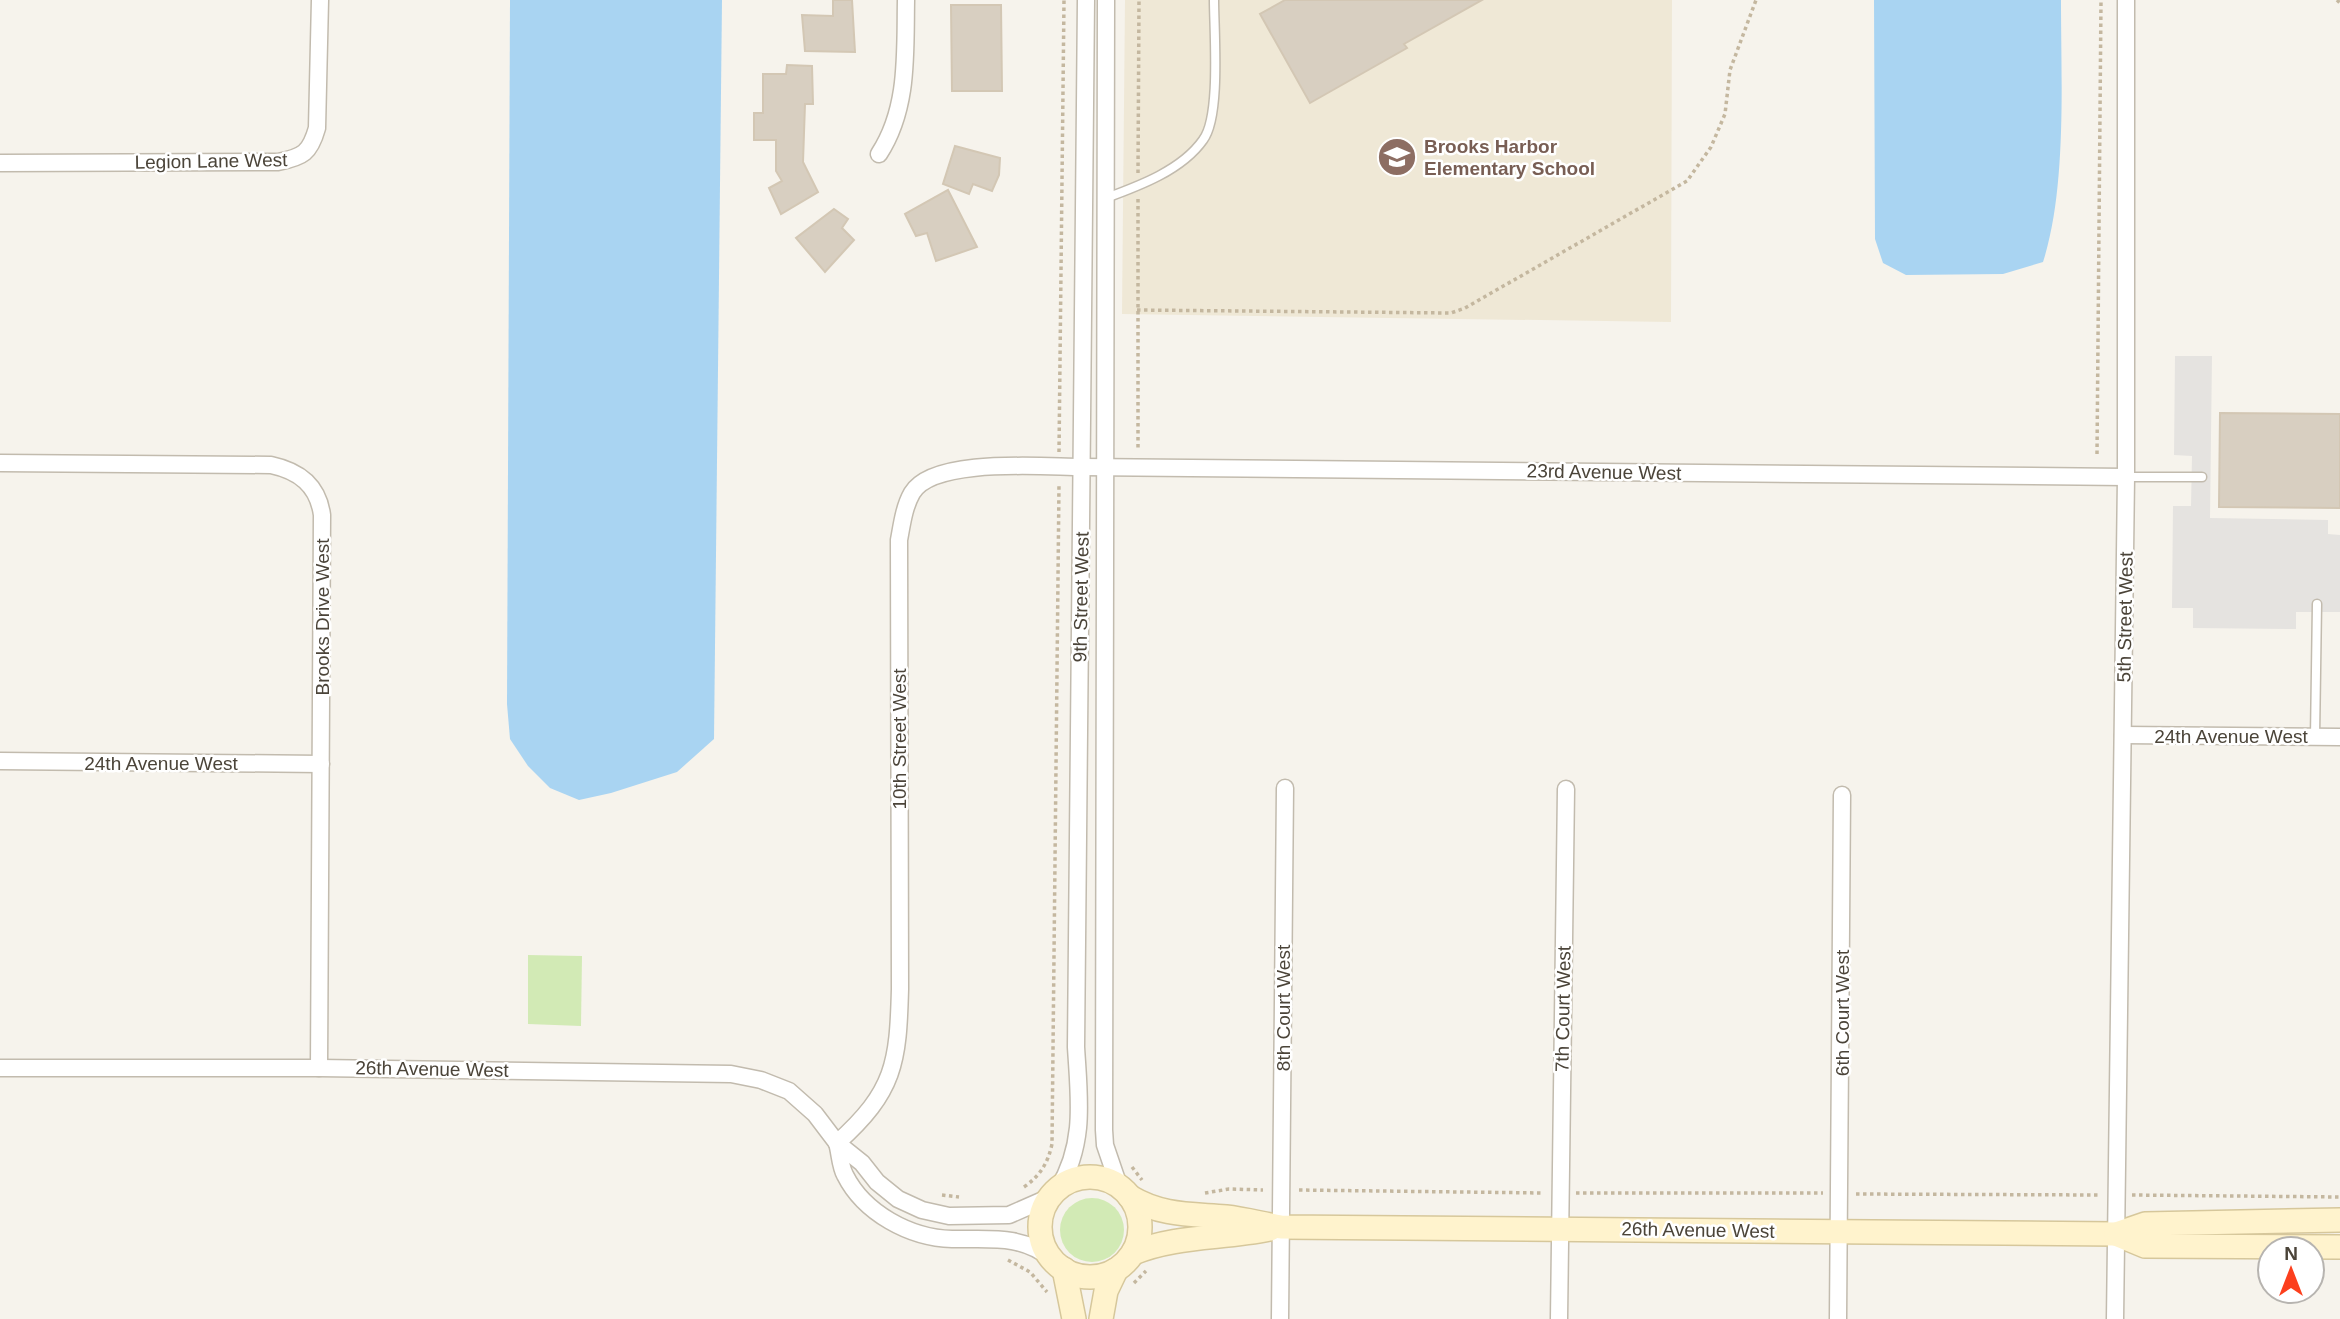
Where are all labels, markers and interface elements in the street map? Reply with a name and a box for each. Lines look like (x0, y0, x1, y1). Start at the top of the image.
school or university icon: Brooks Harbor Elementary School (1376, 136, 1418, 178)
place label: Brooks Harbor Elementary School (1424, 136, 1595, 179)
street label: Legion Lane West (134, 149, 288, 173)
street label: 23rd Avenue West (1527, 460, 1682, 484)
street label: 9th Street West (1069, 531, 1093, 662)
street label: Brooks Drive West (312, 538, 333, 695)
street label: 5th Street West (2113, 551, 2137, 682)
street label: 10th Street West (889, 668, 910, 810)
street label: 24th Avenue West (2154, 726, 2308, 747)
street label: 24th Avenue West (84, 753, 238, 774)
street label: 8th Court West (1273, 944, 1294, 1071)
street label: 7th Court West (1551, 945, 1575, 1072)
street label: 6th Court West (1832, 949, 1853, 1076)
street label: 26th Avenue West (355, 1057, 510, 1081)
street label: 26th Avenue West (1621, 1218, 1776, 1242)
north arrow (2256, 1235, 2326, 1305)
text: N (2284, 1243, 2298, 1264)

